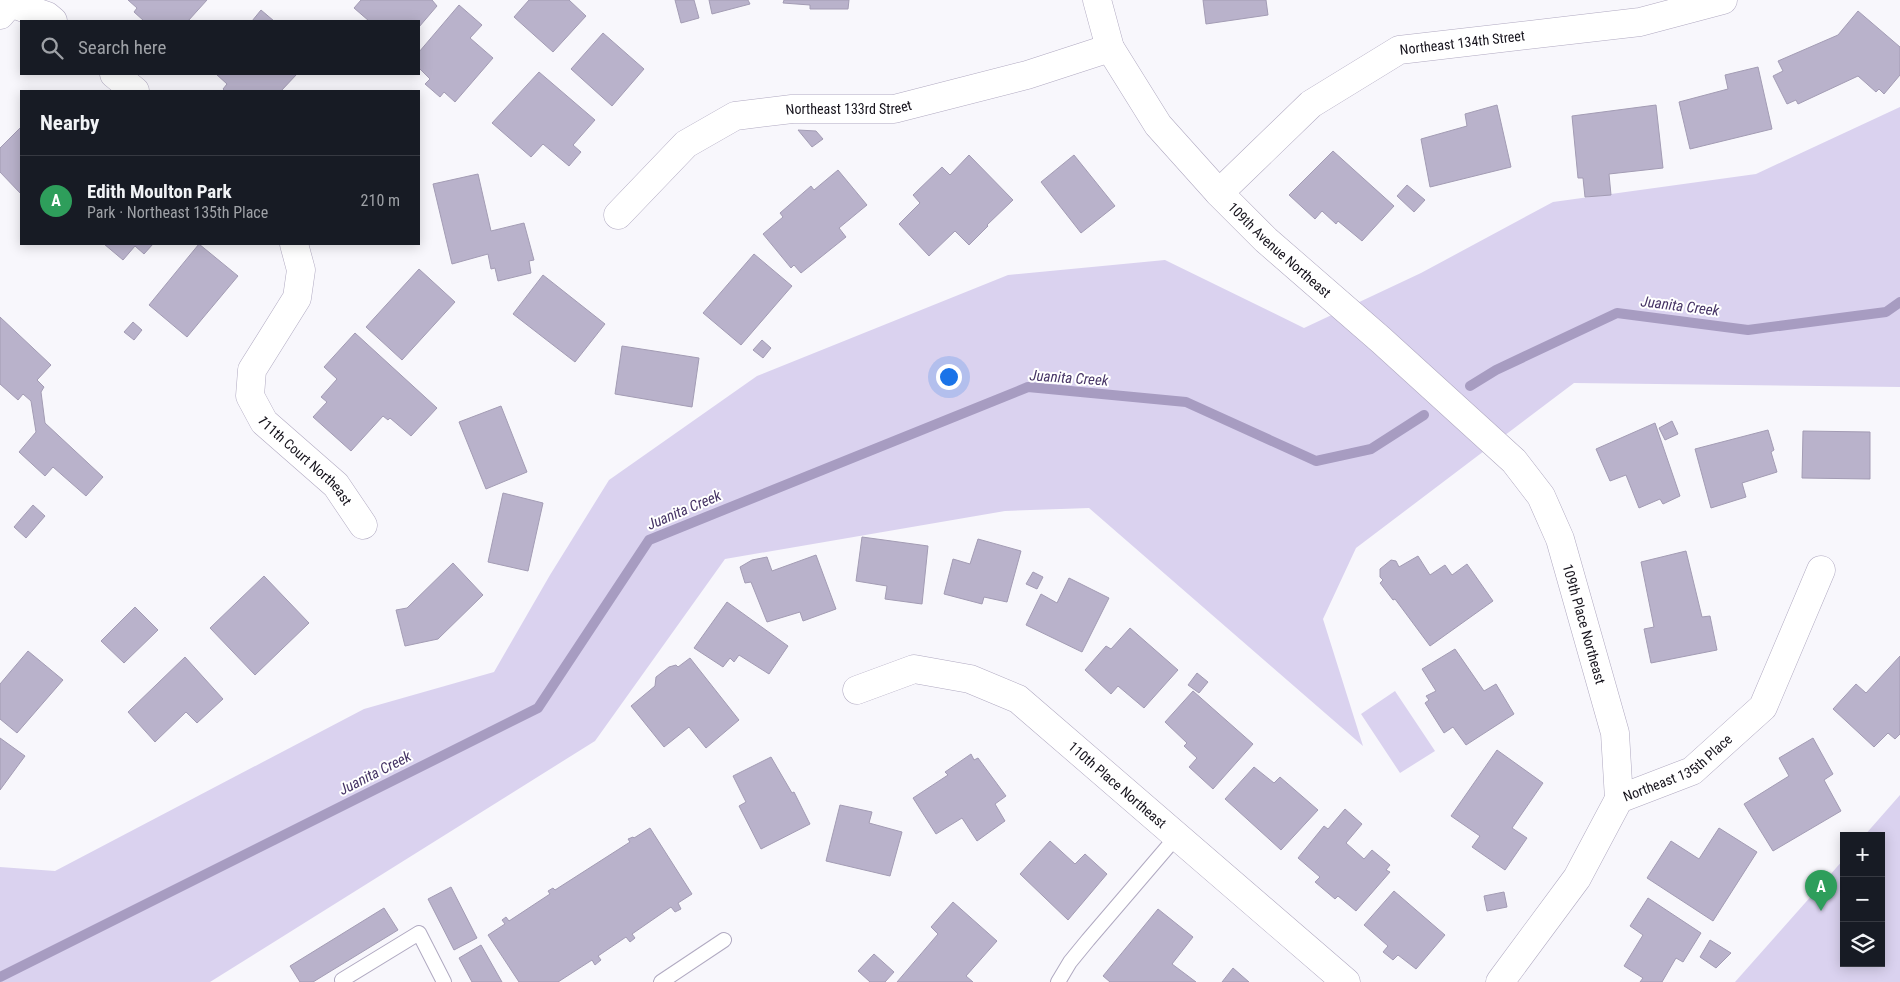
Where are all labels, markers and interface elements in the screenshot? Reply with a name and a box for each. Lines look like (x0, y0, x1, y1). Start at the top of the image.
search box (20, 20, 420, 75)
street label: Northeast 134th Street (1399, 27, 1526, 58)
icon: search (38, 34, 66, 62)
text: Search here (78, 36, 166, 59)
street label: Northeast 133rd Street (785, 97, 913, 118)
text: Nearby (40, 111, 99, 135)
text: Edith Moulton Park (87, 180, 232, 203)
text: A (51, 191, 61, 210)
text: 210 m (361, 191, 400, 210)
street label: 109th Avenue Northeast (1225, 199, 1334, 301)
text: Park · Northeast 135th Place (87, 203, 268, 222)
water label: Juanita Creek (1640, 292, 1721, 320)
your location (936, 364, 962, 390)
water label: Juanita Creek (1029, 366, 1109, 390)
street label: 111th Court Northeast (254, 413, 355, 508)
water label: Juanita Creek (644, 486, 724, 534)
street label: 109th Place Northeast (1559, 562, 1609, 686)
street label: Northeast 135th Place (1621, 731, 1735, 805)
street label: 110th Place Northeast (1065, 738, 1170, 831)
water label: Juanita Creek (336, 747, 415, 799)
map controls (1840, 832, 1885, 967)
button: + (1840, 832, 1885, 877)
pin: A (1805, 870, 1837, 911)
button: − (1840, 877, 1885, 922)
button: layers (1840, 922, 1885, 967)

